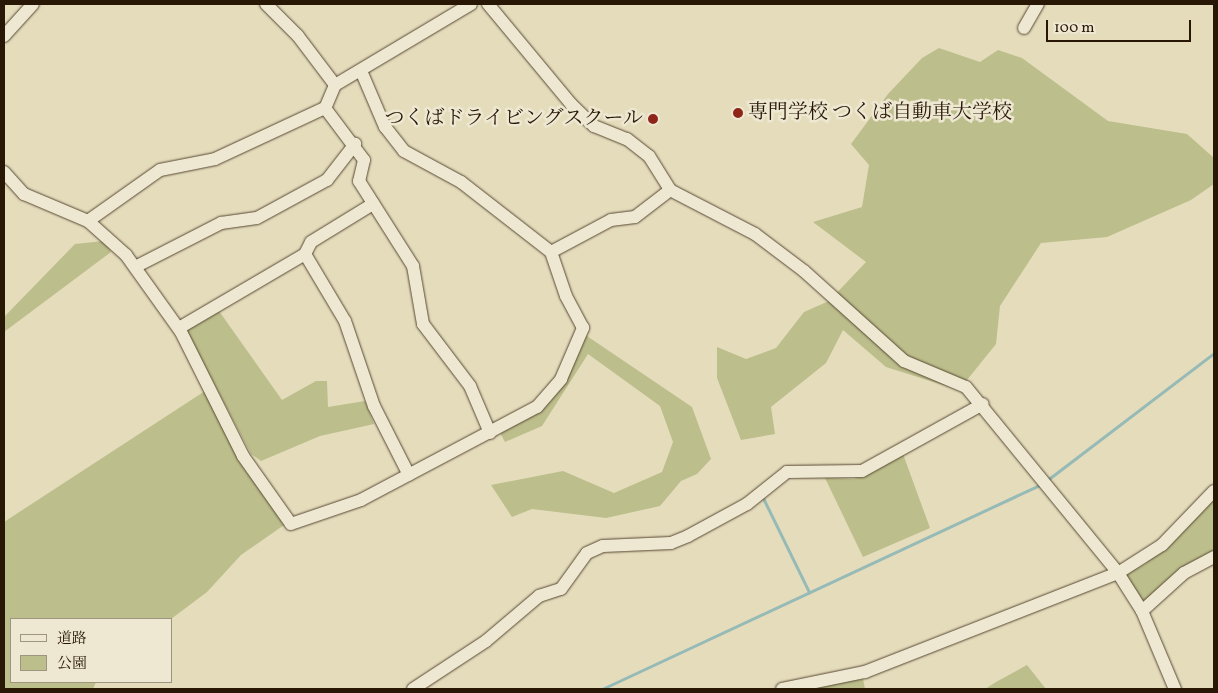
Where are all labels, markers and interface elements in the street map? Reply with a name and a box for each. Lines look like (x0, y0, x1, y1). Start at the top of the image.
scale bar (1048, 10, 1193, 42)
text: 100 m (1054, 18, 1094, 39)
place label: 専門学校 つくば自動車大学校 (748, 101, 1012, 125)
place label: つくばドライビングスクール (383, 107, 643, 131)
marker: 専門学校 つくば自動車大学校 (732, 107, 744, 119)
marker: つくばドライビングスクール (647, 113, 659, 125)
legend (10, 618, 172, 683)
text: 道路 (57, 629, 87, 650)
text: 公園 (57, 654, 87, 675)

